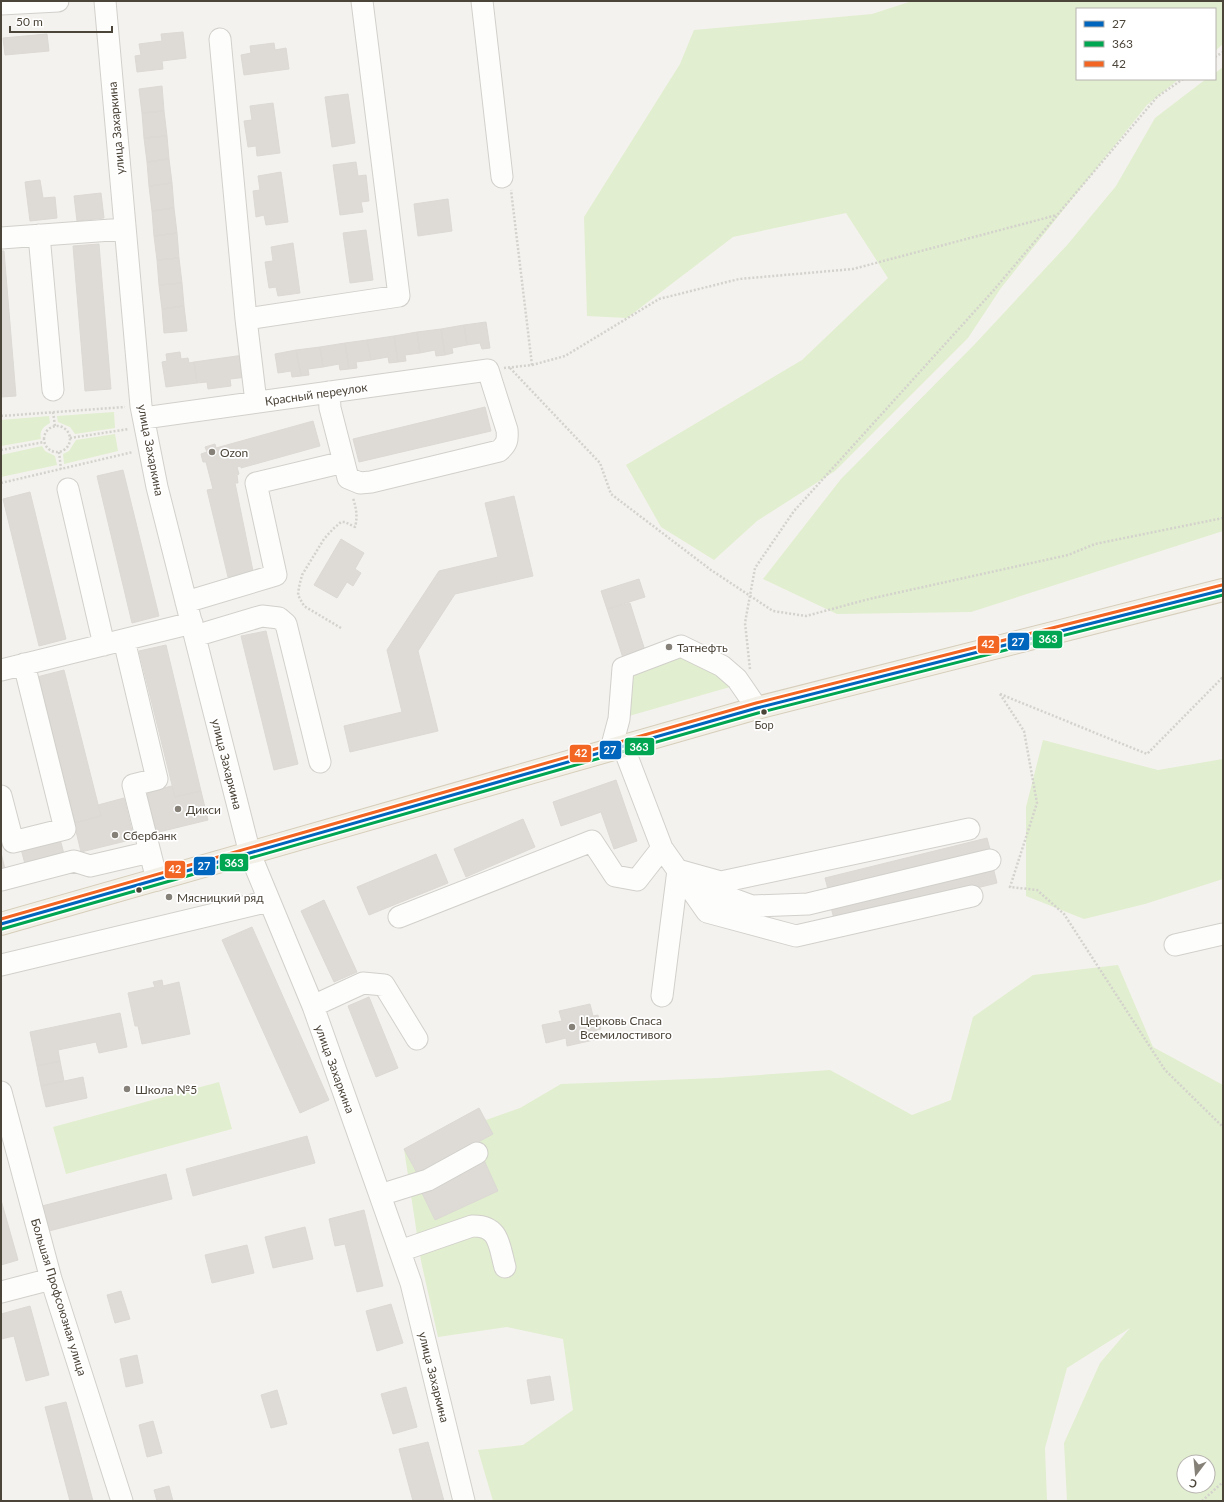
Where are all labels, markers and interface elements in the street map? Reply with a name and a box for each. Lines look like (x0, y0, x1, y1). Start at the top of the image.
scale bar (10, 8, 112, 34)
legend (1076, 8, 1216, 80)
text: 50 m (16, 14, 43, 29)
text: 27 (1112, 16, 1126, 31)
text: 363 (1112, 36, 1133, 51)
text: 42 (1112, 56, 1126, 71)
street label: улица Захаркина (104, 81, 128, 175)
street label: Красный переулок (264, 379, 369, 409)
street label: улица Захаркина (135, 403, 167, 497)
place label: Ozon (220, 445, 248, 460)
marker: Ozon (207, 447, 217, 457)
line badge: 363 (1032, 630, 1063, 649)
line badge: 27 (1007, 632, 1030, 651)
text: 363 (1038, 632, 1058, 645)
line badge: 42 (977, 635, 1000, 654)
text: 27 (1012, 635, 1024, 648)
text: 42 (982, 637, 994, 650)
place label: Татнефть (677, 640, 728, 655)
marker: Татнефть (664, 642, 674, 652)
marker: Бор (759, 707, 769, 717)
street label: улица Захаркина (208, 717, 246, 811)
place label: Бор (754, 718, 774, 731)
line badge: 363 (624, 737, 655, 756)
line badge: 27 (599, 740, 622, 760)
text: 363 (629, 740, 649, 753)
text: 27 (604, 743, 616, 756)
line badge: 42 (569, 744, 592, 763)
text: 42 (575, 746, 587, 759)
place label: Дикси (186, 802, 221, 817)
marker: Дикси (173, 804, 183, 814)
place label: Сбербанк (123, 828, 178, 843)
marker: Сбербанк (110, 830, 120, 840)
line badge: 363 (219, 853, 249, 872)
line badge: 27 (193, 856, 216, 876)
text: 363 (224, 856, 244, 869)
text: 27 (198, 859, 210, 872)
line badge: 42 (164, 860, 186, 879)
text: 42 (169, 862, 181, 875)
unlabelled marker (134, 885, 144, 895)
place label: Мясницкий ряд (177, 890, 264, 905)
marker: Мясницкий ряд (164, 892, 174, 902)
place label: Церковь Спаса Всемилостивого (580, 1013, 672, 1042)
marker: Церковь Спаса Всемилостивого (567, 1022, 577, 1032)
street label: улица Захаркина (312, 1023, 358, 1115)
place label: Школа №5 (135, 1082, 197, 1097)
marker: Школа №5 (122, 1084, 132, 1094)
street label: Большая Профсоюзная улица (28, 1216, 90, 1378)
street label: улица Захаркина (415, 1330, 453, 1424)
north arrow (1176, 1454, 1216, 1494)
text: С (1187, 1477, 1198, 1491)

